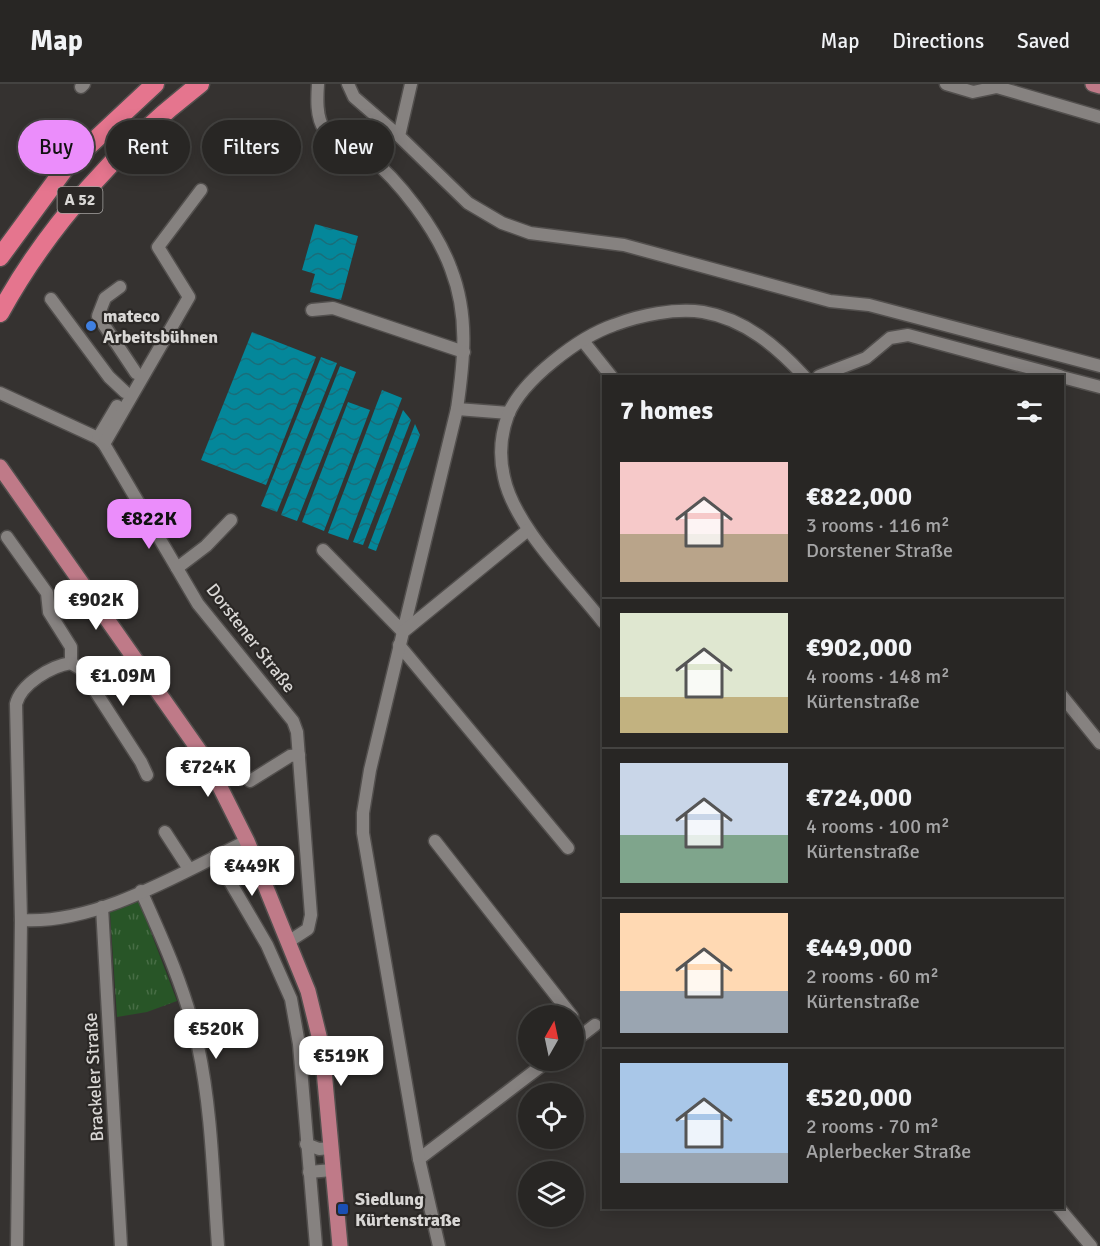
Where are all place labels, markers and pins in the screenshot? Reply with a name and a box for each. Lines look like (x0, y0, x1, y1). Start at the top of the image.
place label: mateco Arbeitsbühnen (103, 305, 218, 348)
marker: mateco Arbeitsbühnen (84, 319, 98, 333)
pin: €822K (107, 499, 191, 550)
pin: €902K (54, 580, 138, 631)
pin: €1.09M (74, 656, 172, 707)
pin: €724K (166, 747, 250, 798)
pin: €449K (210, 846, 294, 897)
pin: €520K (174, 1009, 258, 1060)
pin: €519K (299, 1036, 383, 1087)
place label: Siedlung Kürtenstraße (355, 1188, 461, 1231)
marker: Siedlung Kürtenstraße (336, 1202, 350, 1216)

